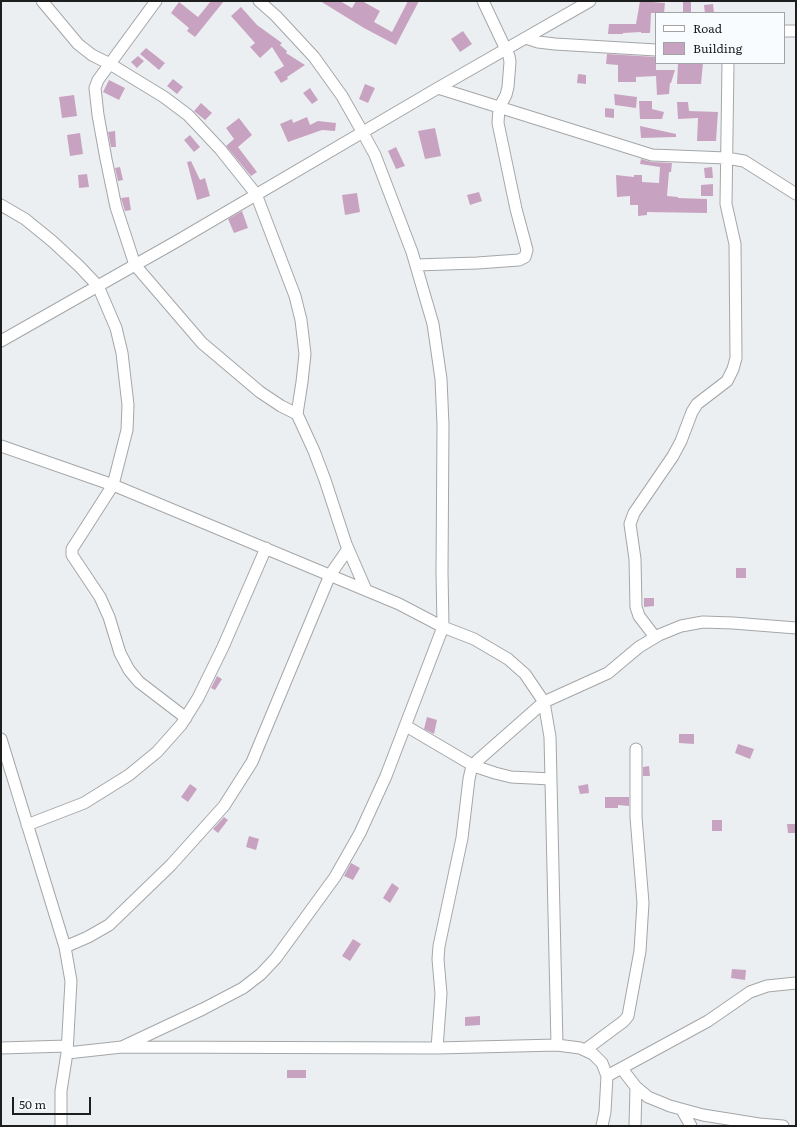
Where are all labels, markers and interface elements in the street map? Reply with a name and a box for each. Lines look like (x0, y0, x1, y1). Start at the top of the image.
legend (655, 12, 785, 64)
text: Road (693, 19, 722, 37)
text: Building (693, 39, 742, 57)
scale bar (14, 1089, 93, 1115)
text: 50 m (19, 1095, 46, 1113)

